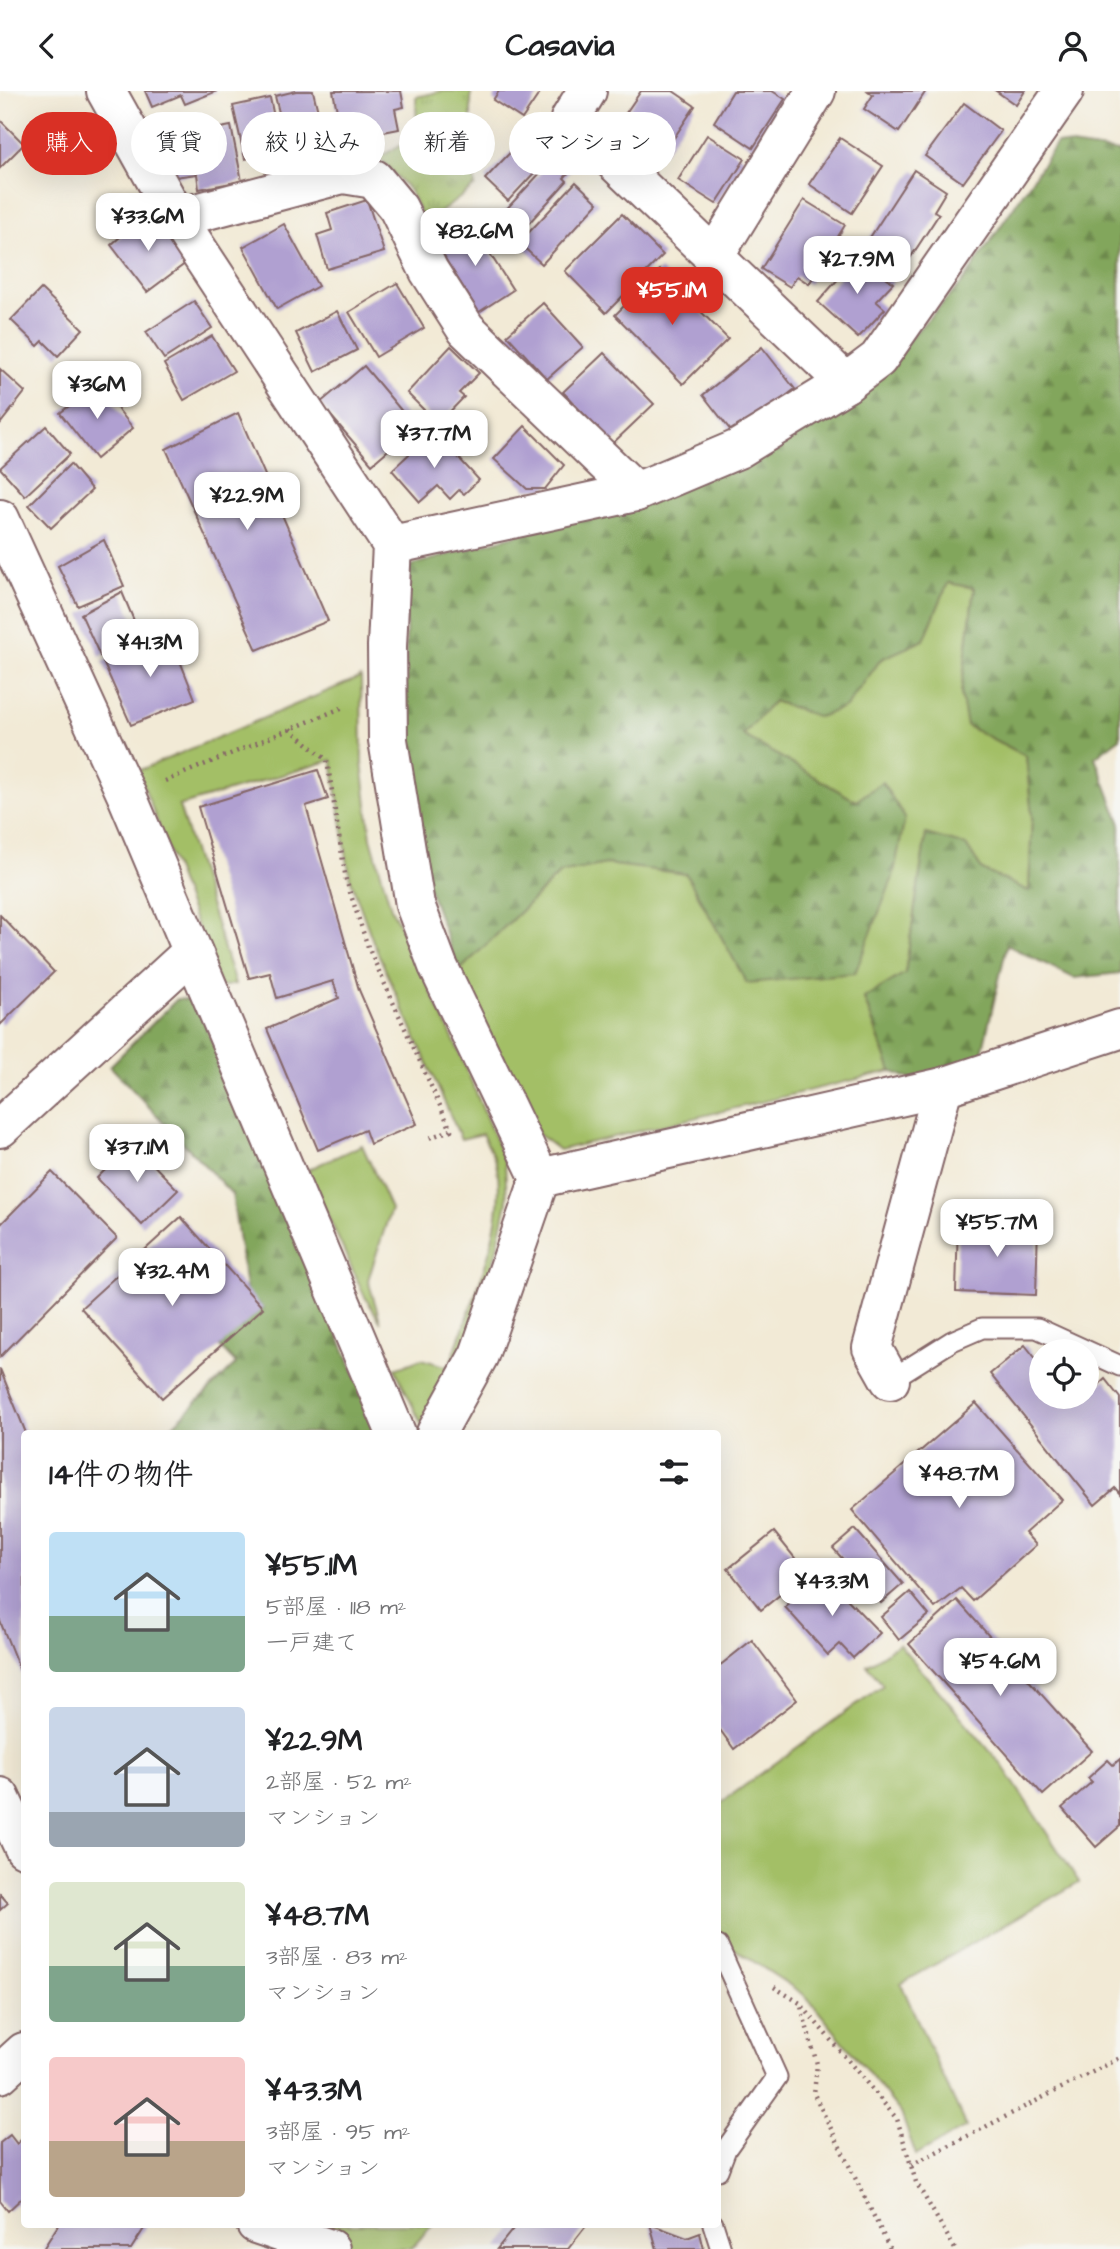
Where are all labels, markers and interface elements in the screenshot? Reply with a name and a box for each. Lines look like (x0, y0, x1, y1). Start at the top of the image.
text: Casavia (506, 23, 615, 68)
icon: back (28, 27, 66, 65)
icon: person (1054, 27, 1092, 65)
chip: 購入 (21, 112, 117, 175)
chip: 賃貸 (131, 112, 227, 175)
chip: 絞り込み (241, 112, 385, 175)
chip: 新着 (399, 112, 495, 175)
chip: マンション (509, 112, 676, 175)
pin: ¥33.6M (91, 193, 205, 253)
text: ¥33.6M (112, 200, 184, 232)
pin: ¥82.6M (418, 209, 532, 268)
text: ¥82.6M (436, 215, 514, 247)
pin: ¥27.9M (800, 237, 914, 296)
text: ¥27.9M (820, 243, 894, 275)
pin: ¥55.1M (615, 267, 729, 327)
text: ¥55.1M (637, 274, 707, 306)
pin: ¥36M (56, 361, 138, 421)
text: ¥36M (68, 368, 126, 400)
pin: ¥37.7M (377, 411, 491, 470)
text: ¥37.7M (397, 417, 471, 449)
pin: ¥22.9M (190, 473, 304, 532)
text: ¥22.9M (210, 479, 284, 511)
pin: ¥41.3M (93, 619, 207, 679)
text: ¥41.3M (118, 626, 182, 658)
pin: ¥37.1M (80, 1125, 194, 1184)
text: ¥37.1M (105, 1131, 169, 1163)
pin: ¥55.7M (940, 1199, 1054, 1259)
text: ¥55.7M (956, 1206, 1038, 1238)
pin: ¥32.4M (115, 1249, 229, 1308)
text: ¥32.4M (134, 1255, 210, 1287)
map controls (1029, 1339, 1099, 1409)
button: locate (1029, 1339, 1099, 1409)
pin: ¥48.7M (902, 1451, 1016, 1510)
icon: filters (655, 1453, 693, 1491)
text: 14件の物件 (49, 1454, 193, 1496)
text: ¥48.7M (919, 1457, 999, 1489)
text: ¥55.1M (266, 1545, 357, 1587)
pin: ¥43.3M (775, 1559, 889, 1618)
icon: home (105, 1560, 189, 1644)
text: ¥43.3M (795, 1565, 869, 1597)
text: 5部屋 · 118 m² (266, 1591, 406, 1623)
text: 一戸建て (266, 1627, 358, 1659)
pin: ¥54.6M (943, 1639, 1057, 1698)
text: ¥54.6M (960, 1645, 1040, 1677)
text: ¥22.9M (266, 1720, 362, 1762)
icon: home (105, 1735, 189, 1819)
text: 2部屋 · 52 m² (266, 1766, 412, 1798)
text: マンション (266, 1802, 380, 1834)
text: ¥48.7M (266, 1895, 369, 1937)
icon: home (105, 1910, 189, 1994)
text: 3部屋 · 83 m² (266, 1941, 408, 1973)
text: マンション (266, 1977, 380, 2009)
text: ¥43.3M (266, 2070, 362, 2112)
icon: home (105, 2085, 189, 2169)
text: 3部屋 · 95 m² (266, 2116, 410, 2148)
text: マンション (266, 2152, 380, 2184)

